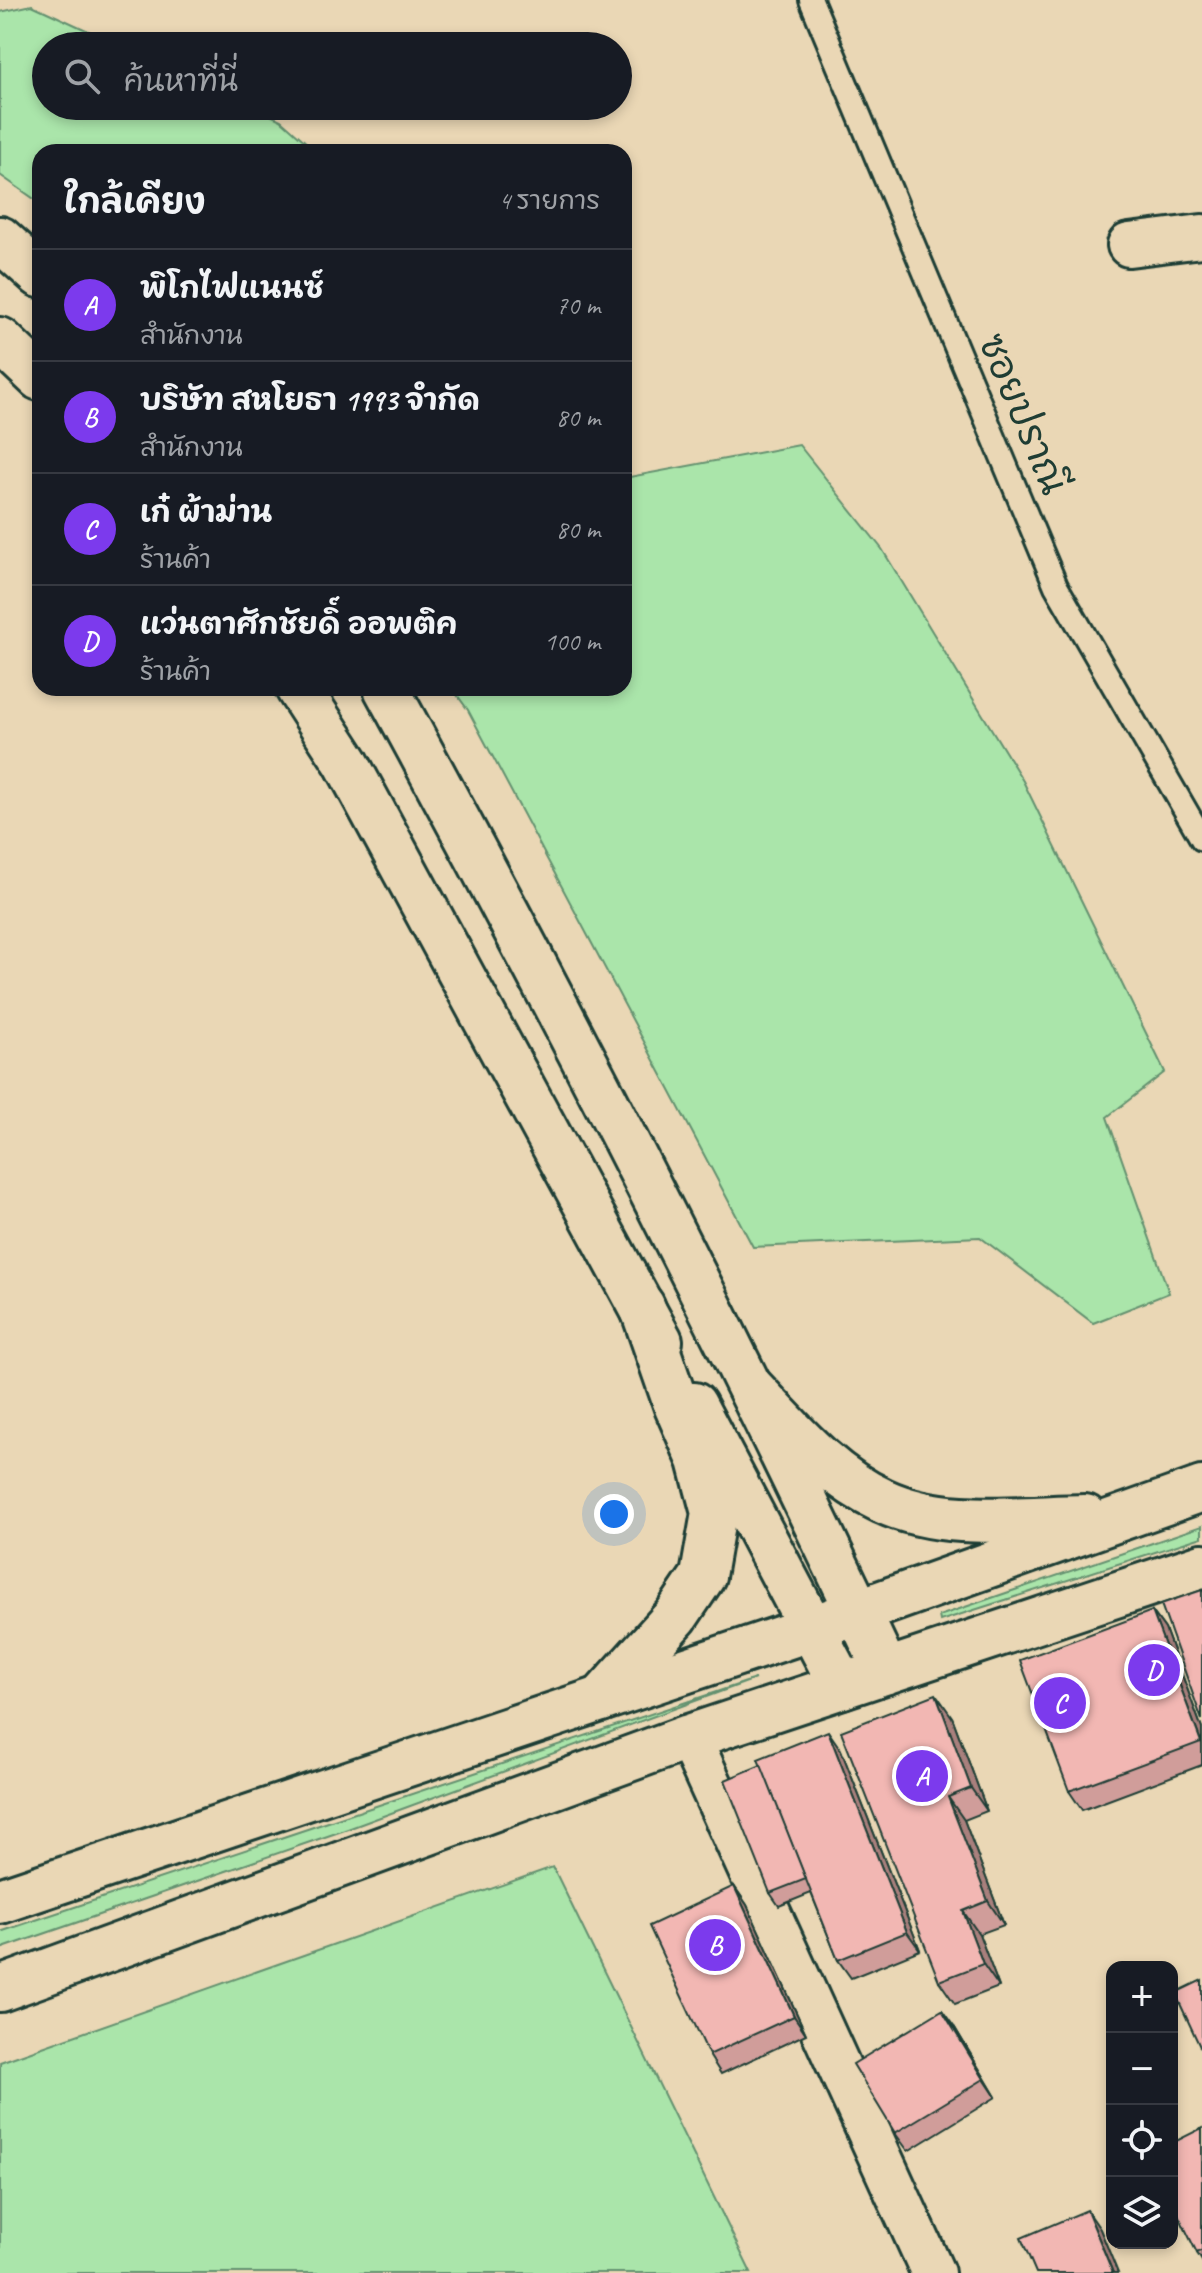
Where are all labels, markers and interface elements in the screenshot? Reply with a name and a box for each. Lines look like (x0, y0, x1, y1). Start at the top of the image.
search box (32, 32, 632, 120)
icon: search (60, 54, 104, 98)
text: ค้นหาที่นี่ (124, 62, 238, 100)
text: ใกล้เคียง (64, 180, 206, 223)
text: 4 รายการ (499, 184, 600, 217)
text: พิโกไฟแนนซ์ (140, 269, 324, 307)
text: A (83, 289, 97, 322)
text: 70 m (556, 289, 600, 322)
text: สำนักงาน (140, 319, 243, 352)
street label: ซอยปราณี (968, 327, 1078, 501)
text: บริษัท สหโยธา 1993 จำกัด (140, 381, 480, 419)
text: B (83, 401, 97, 434)
text: 80 m (556, 401, 600, 434)
text: สำนักงาน (140, 431, 243, 464)
text: เก๋ ผ้าม่าน (140, 493, 272, 531)
text: C (84, 513, 96, 546)
text: 80 m (556, 513, 600, 546)
text: ร้านค้า (140, 543, 211, 576)
text: แว่นตาศักชัยดิ์ ออพติค (140, 605, 457, 643)
text: D (82, 625, 98, 658)
text: 100 m (544, 625, 600, 658)
text: ร้านค้า (140, 655, 211, 688)
your location (594, 1494, 634, 1534)
pin: D (1128, 1640, 1180, 1700)
pin: C (1034, 1673, 1086, 1733)
pin: A (896, 1746, 948, 1806)
pin: B (689, 1915, 741, 1975)
map controls (1106, 1961, 1178, 2249)
button: + (1106, 1961, 1178, 2033)
button: − (1106, 2033, 1178, 2105)
button: locate (1106, 2105, 1178, 2177)
button: layers (1106, 2177, 1178, 2249)

